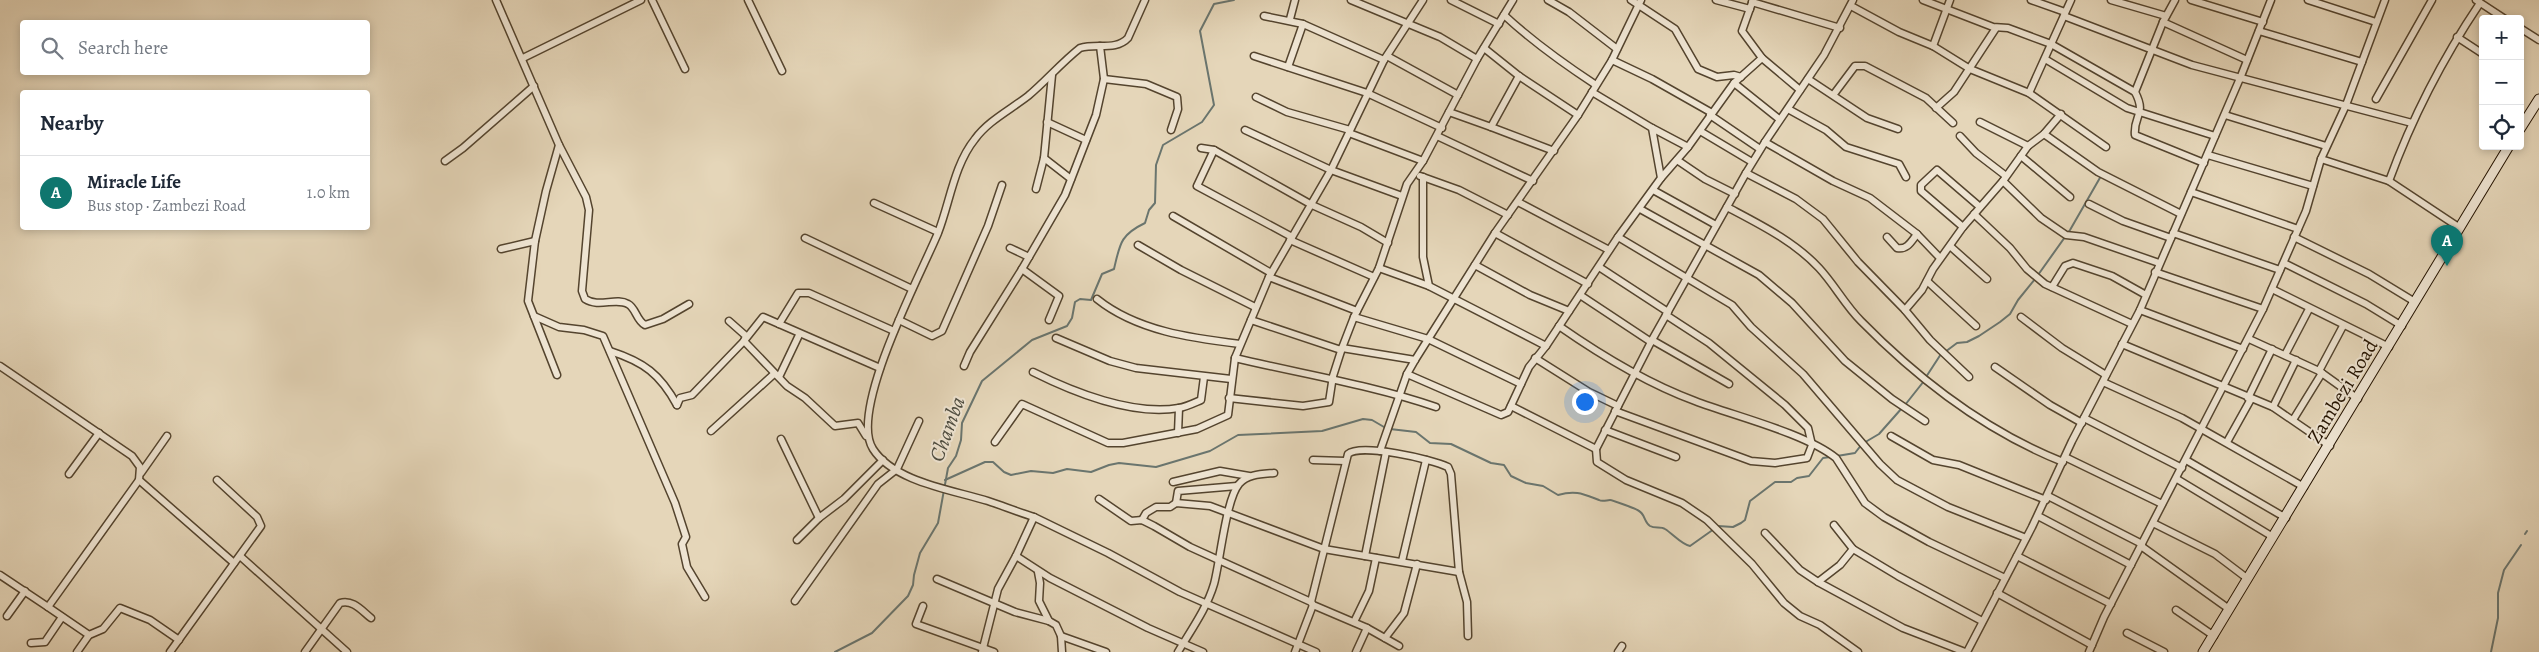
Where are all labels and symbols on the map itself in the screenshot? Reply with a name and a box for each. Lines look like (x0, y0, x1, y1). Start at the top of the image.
pin: A (2431, 225, 2463, 266)
street label: Zambezi Road (2301, 334, 2384, 448)
your location (1572, 389, 1598, 415)
water label: Chamba (922, 392, 972, 465)

